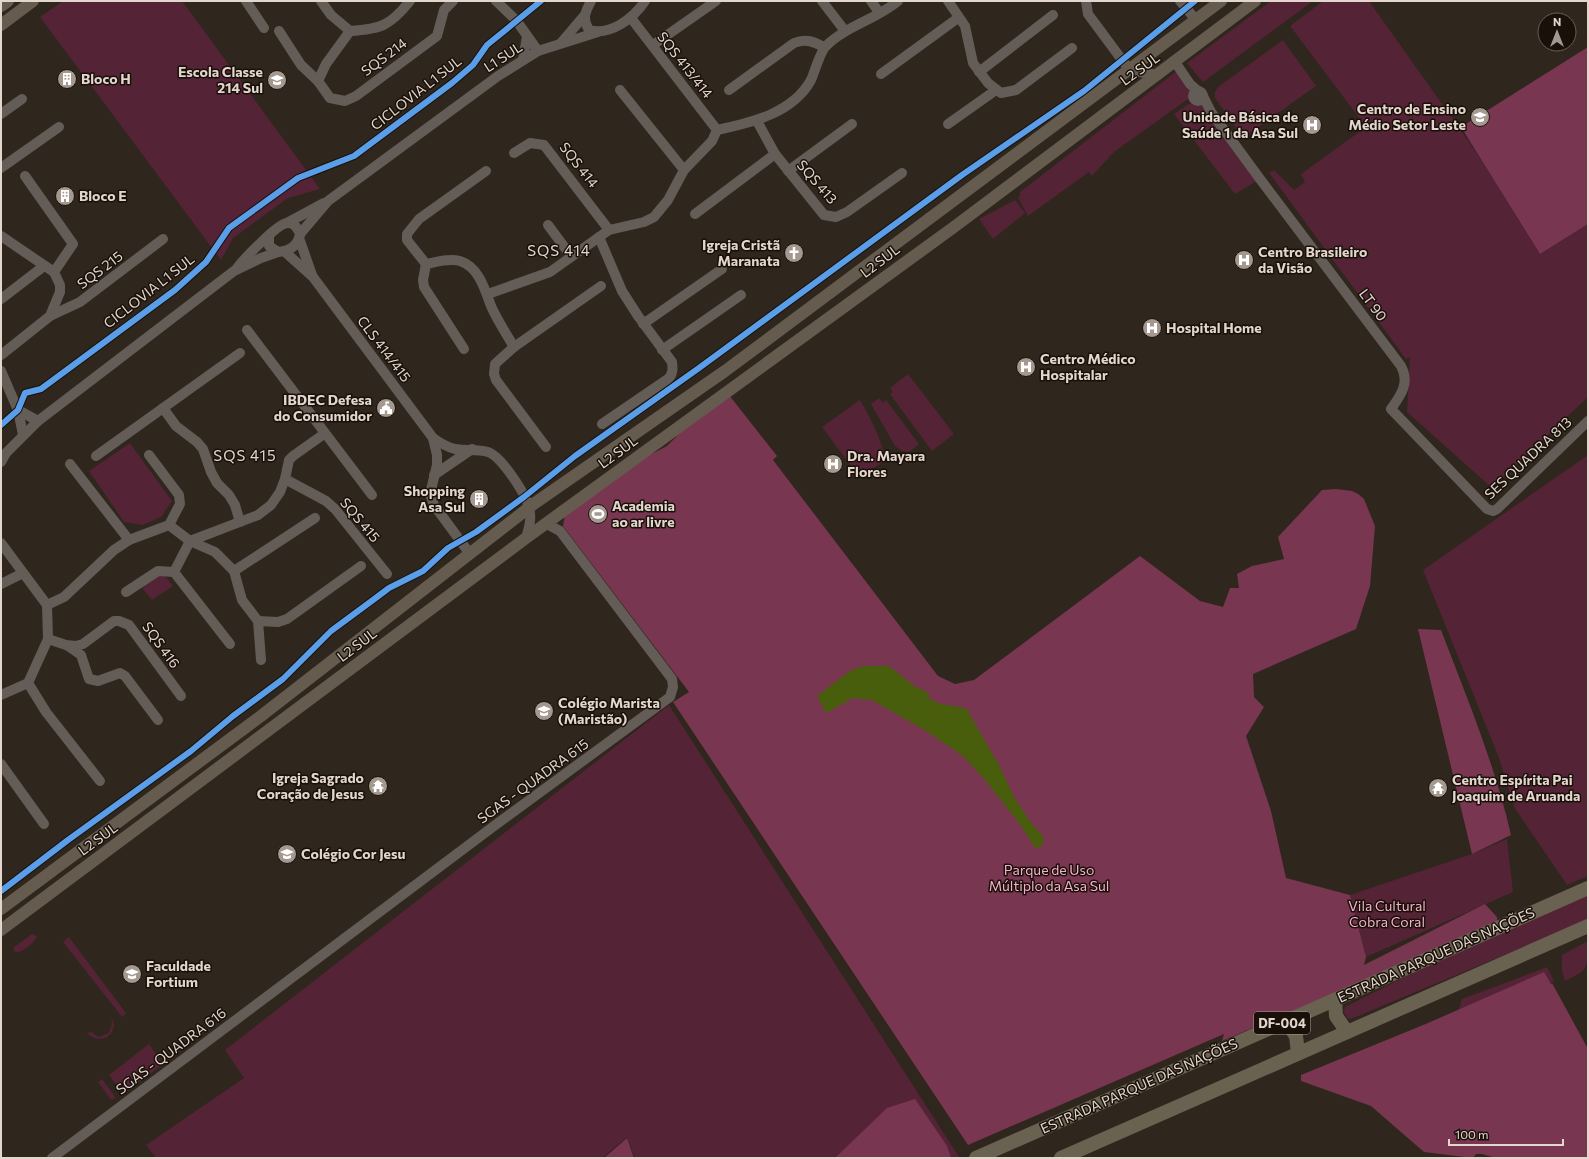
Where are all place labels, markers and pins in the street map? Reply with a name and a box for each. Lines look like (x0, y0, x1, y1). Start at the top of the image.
place label: Escola Classe 214 Sul (178, 63, 263, 96)
building icon: Bloco H (56, 68, 78, 90)
school or university icon: Escola Classe 214 Sul (266, 69, 288, 91)
place label: Bloco H (81, 70, 131, 87)
place label: Centro de Ensino Médio Setor Leste (1349, 100, 1466, 133)
school or university icon: Centro de Ensino Médio Setor Leste (1469, 106, 1491, 128)
place label: Unidade Básica de Saúde 1 da Asa Sul (1182, 108, 1298, 141)
hospital icon: Unidade Básica de Saúde 1 da Asa Sul (1301, 114, 1323, 136)
building icon: Bloco E (54, 185, 76, 207)
place label: Bloco E (79, 187, 127, 204)
place label: Igreja Cristã Maranata (702, 236, 780, 269)
church icon: Igreja Cristã Maranata (783, 242, 805, 264)
place label: Centro Brasileiro da Visão (1258, 243, 1367, 276)
hospital icon: Centro Brasileiro da Visão (1233, 249, 1255, 271)
hospital icon: Hospital Home (1141, 317, 1163, 339)
place label: Hospital Home (1166, 319, 1262, 336)
place label: Centro Médico Hospitalar (1040, 350, 1136, 383)
hospital icon: Centro Médico Hospitalar (1015, 356, 1037, 378)
place label: IBDEC Defesa do Consumidor (274, 391, 372, 424)
public building icon: IBDEC Defesa do Consumidor (375, 397, 397, 419)
place label: Dra. Mayara Flores (847, 447, 925, 480)
hospital icon: Dra. Mayara Flores (822, 453, 844, 475)
place label: Shopping Asa Sul (404, 482, 465, 515)
building icon: Shopping Asa Sul (468, 488, 490, 510)
place label: Academia ao ar livre (612, 497, 675, 530)
sports icon: Academia ao ar livre (587, 503, 609, 525)
place label: Colégio Marista (Maristão) (558, 694, 660, 727)
school or university icon: Colégio Marista (Maristão) (533, 700, 555, 722)
place label: Igreja Sagrado Coração de Jesus (257, 769, 364, 802)
place label: Centro Espírita Pai Joaquim de Aruanda (1452, 771, 1580, 804)
temple icon: Igreja Sagrado Coração de Jesus (367, 775, 389, 797)
temple icon: Centro Espírita Pai Joaquim de Aruanda (1427, 777, 1449, 799)
school or university icon: Colégio Cor Jesu (276, 843, 298, 865)
place label: Colégio Cor Jesu (301, 845, 406, 862)
place label: Faculdade Fortium (146, 957, 211, 990)
school or university icon: Faculdade Fortium (121, 963, 143, 985)

